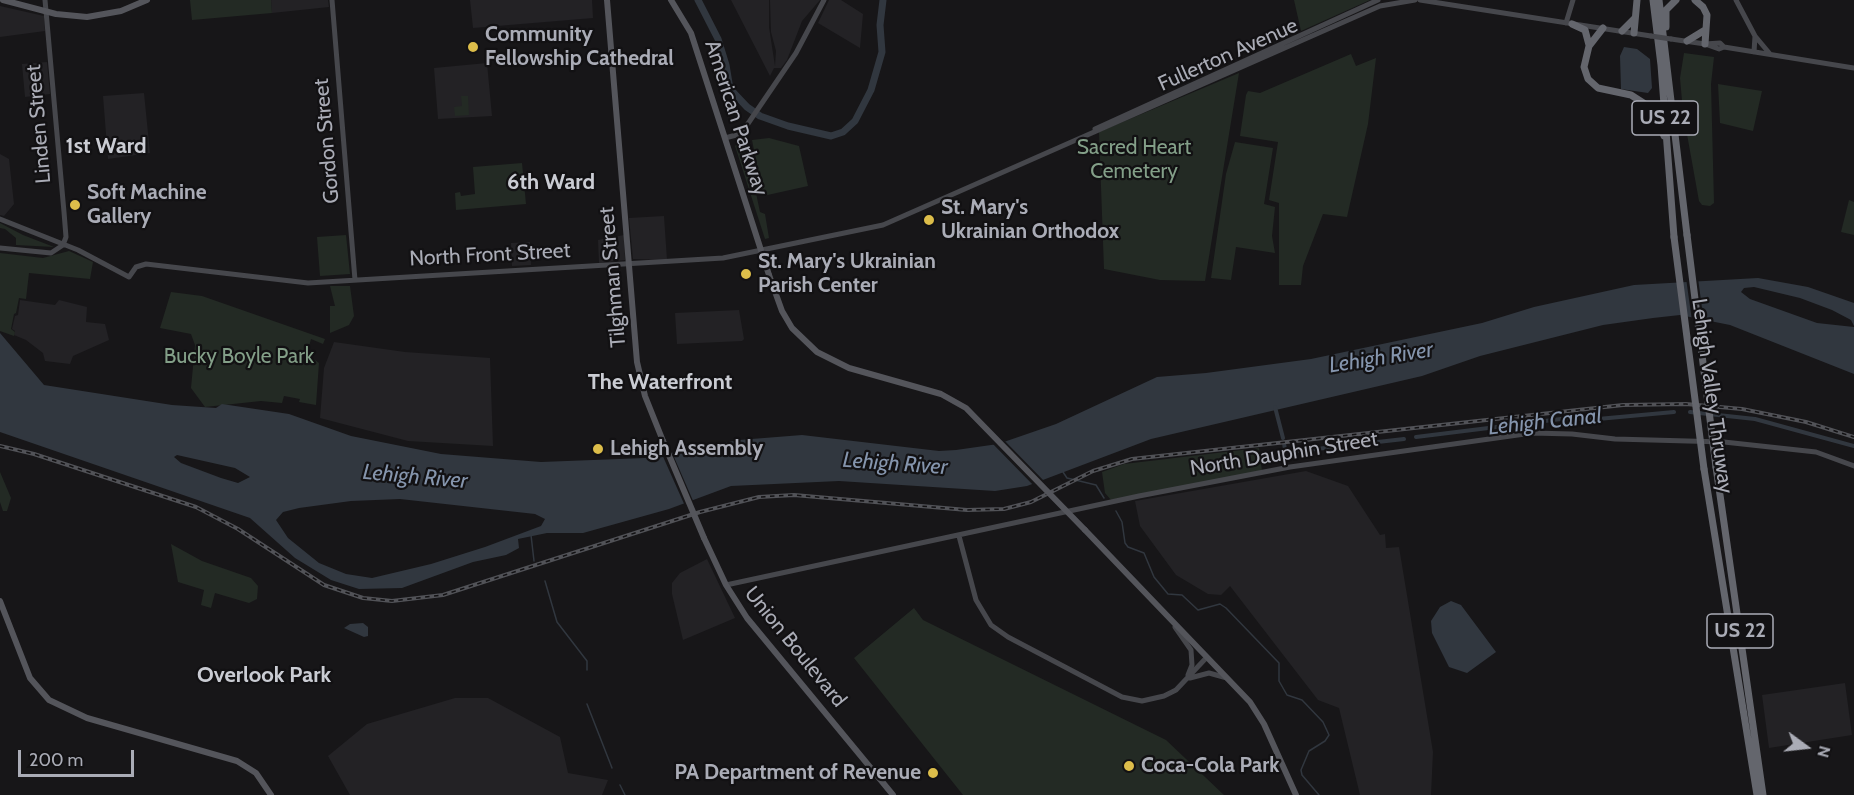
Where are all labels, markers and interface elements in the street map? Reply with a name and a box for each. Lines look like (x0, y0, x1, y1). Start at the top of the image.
street label: Fullerton Avenue (1154, 13, 1302, 97)
place label: Community Fellowship Cathedral (485, 22, 674, 72)
street label: American Parkway (699, 37, 773, 199)
marker: Community Fellowship Cathedral (466, 40, 480, 54)
street label: Linden Street (21, 63, 57, 185)
street label: Gordon Street (309, 77, 345, 205)
road number: US 22 (1632, 101, 1698, 135)
district label: 1st Ward (66, 134, 146, 160)
park label: Sacred Heart Cemetery (1077, 135, 1191, 185)
district label: 6th Ward (507, 170, 595, 196)
place label: Soft Machine Gallery (87, 180, 207, 230)
place label: St. Mary's Ukrainian Orthodox (941, 195, 1119, 245)
marker: Soft Machine Gallery (68, 198, 82, 212)
street label: Tilghman Street (594, 206, 632, 348)
marker: St. Mary's Ukrainian Orthodox (922, 213, 936, 227)
street label: North Front Street (409, 238, 571, 272)
place label: St. Mary's Ukrainian Parish Center (758, 249, 936, 299)
marker: St. Mary's Ukrainian Parish Center (739, 267, 753, 281)
street label: Lehigh Valley Thruway (1686, 297, 1738, 495)
water label: Lehigh River (1327, 337, 1435, 379)
park label: Bucky Boyle Park (164, 344, 314, 370)
district label: The Waterfront (588, 370, 732, 396)
water label: Lehigh Canal (1487, 403, 1603, 441)
street label: North Dauphin Street (1188, 427, 1380, 481)
place label: Lehigh Assembly (610, 436, 763, 462)
marker: Lehigh Assembly (591, 442, 605, 456)
water label: Lehigh River (842, 447, 948, 481)
water label: Lehigh River (362, 459, 468, 495)
street label: Union Boulevard (739, 582, 851, 712)
road number: US 22 (1707, 614, 1773, 648)
district label: Overlook Park (197, 663, 331, 689)
north arrow (1776, 717, 1836, 777)
scale bar (21, 738, 136, 776)
text: N (1813, 744, 1835, 760)
text: 200 m (29, 749, 83, 771)
place label: Coca-Cola Park (1141, 753, 1279, 779)
marker: Coca-Cola Park (1122, 759, 1136, 773)
place label: PA Department of Revenue (674, 760, 921, 786)
marker: PA Department of Revenue (926, 766, 940, 780)

